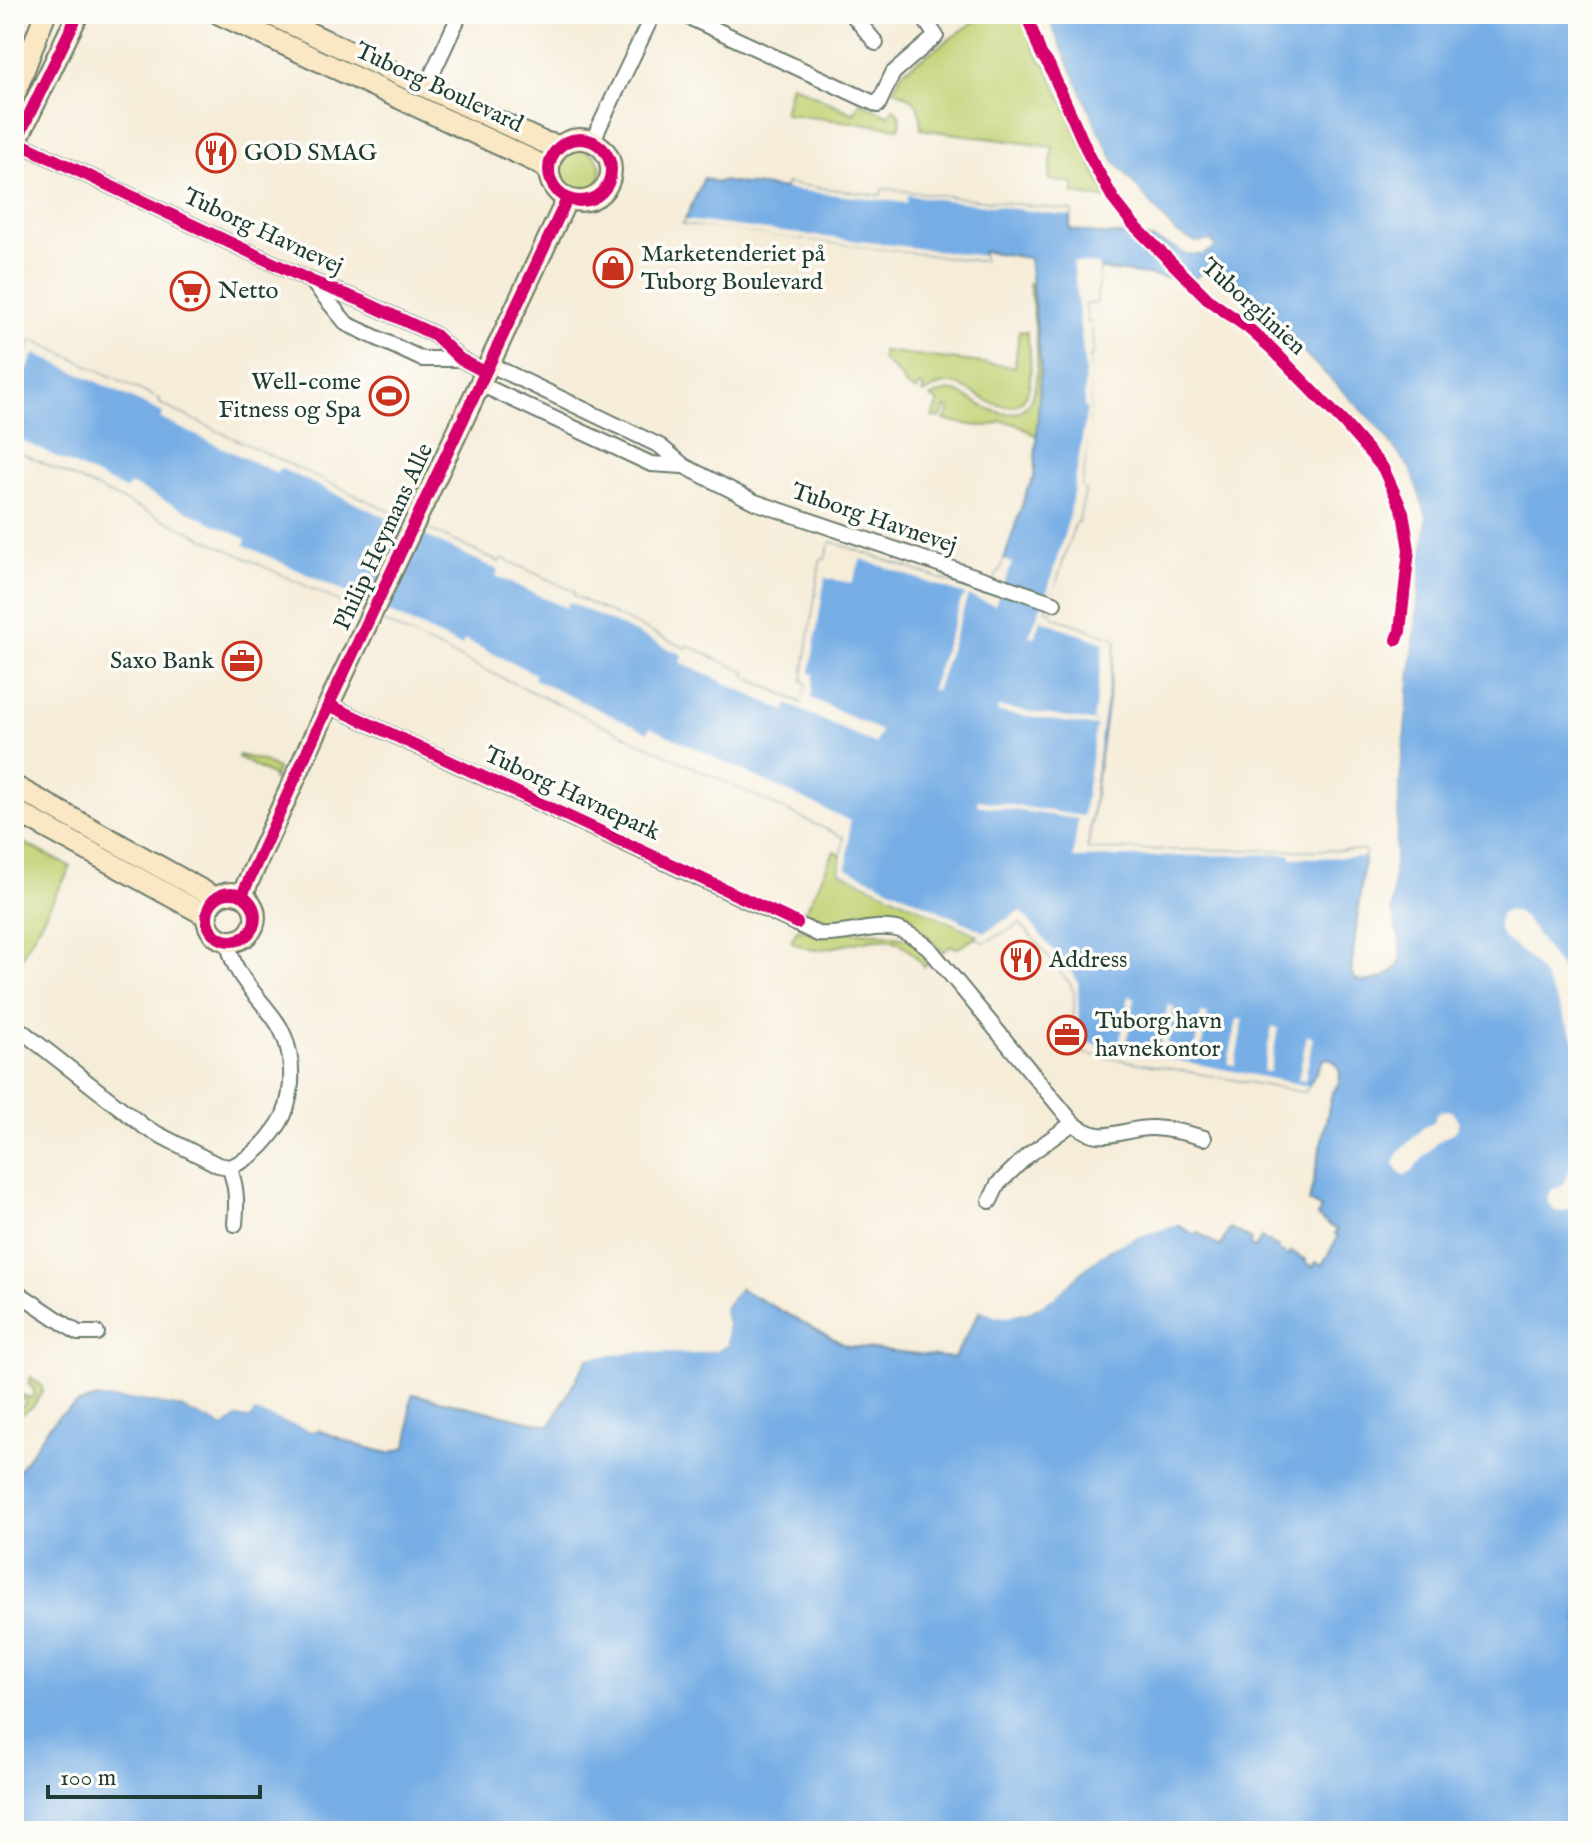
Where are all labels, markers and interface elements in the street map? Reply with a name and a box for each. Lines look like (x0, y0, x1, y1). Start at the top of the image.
street label: Tuborg Boulevard (350, 36, 528, 141)
restaurant icon: GOD SMAG (195, 132, 237, 174)
place label: GOD SMAG (244, 138, 377, 169)
street label: Tuborg Havnevej (178, 181, 348, 283)
place label: Marketenderiet på Tuborg Boulevard (641, 239, 826, 298)
shop icon: Marketenderiet på Tuborg Boulevard (592, 247, 634, 289)
street label: Tuborglinien (1194, 252, 1312, 363)
supermarket icon: Netto (169, 270, 211, 312)
place label: Netto (218, 276, 279, 307)
place label: Well-come Fitness og Spa (218, 367, 362, 426)
sports icon: Well-come Fitness og Spa (368, 375, 410, 417)
street label: Philip Heymans Alle (327, 438, 441, 636)
street label: Tuborg Havnevej (787, 476, 961, 562)
office icon: Saxo Bank (221, 640, 263, 682)
place label: Saxo Bank (110, 646, 214, 677)
street label: Tuborg Havnepark (479, 740, 665, 848)
restaurant icon: Address (1000, 939, 1042, 981)
place label: Address (1048, 945, 1128, 976)
place label: Tuborg havn havnekontor (1095, 1006, 1222, 1065)
office icon: Tuborg havn havnekontor (1046, 1014, 1088, 1056)
scale bar (48, 1749, 260, 1799)
text: 100 m (60, 1763, 116, 1794)

